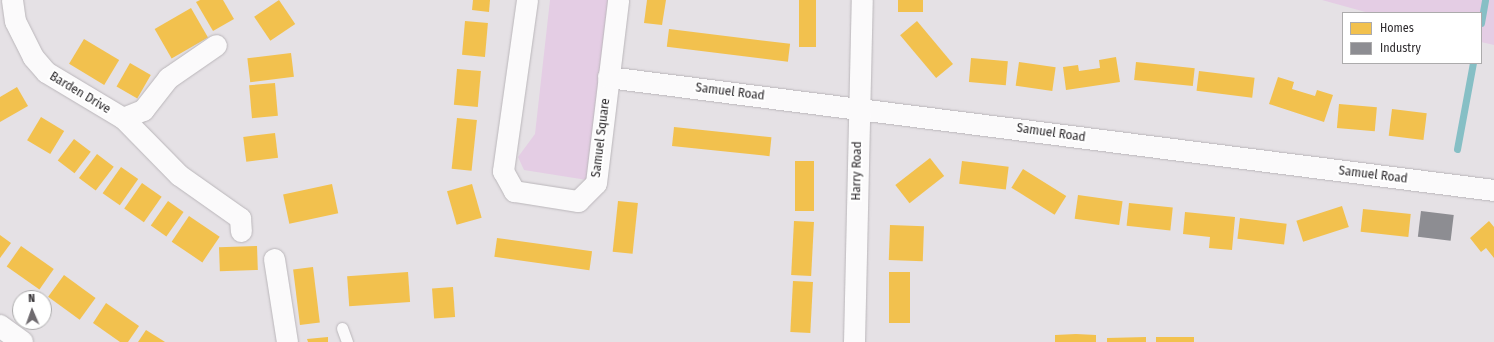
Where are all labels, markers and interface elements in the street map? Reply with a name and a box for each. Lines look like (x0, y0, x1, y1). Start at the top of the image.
legend (1342, 12, 1482, 64)
text: Homes (1380, 21, 1414, 35)
text: Industry (1380, 41, 1421, 55)
street label: Barden Drive (47, 69, 113, 117)
street label: Samuel Road (695, 80, 765, 104)
street label: Samuel Square (588, 97, 614, 179)
street label: Samuel Road (1016, 120, 1086, 146)
street label: Harry Road (849, 141, 865, 201)
street label: Samuel Road (1338, 163, 1408, 187)
north arrow (12, 290, 52, 330)
text: N (28, 292, 35, 305)

